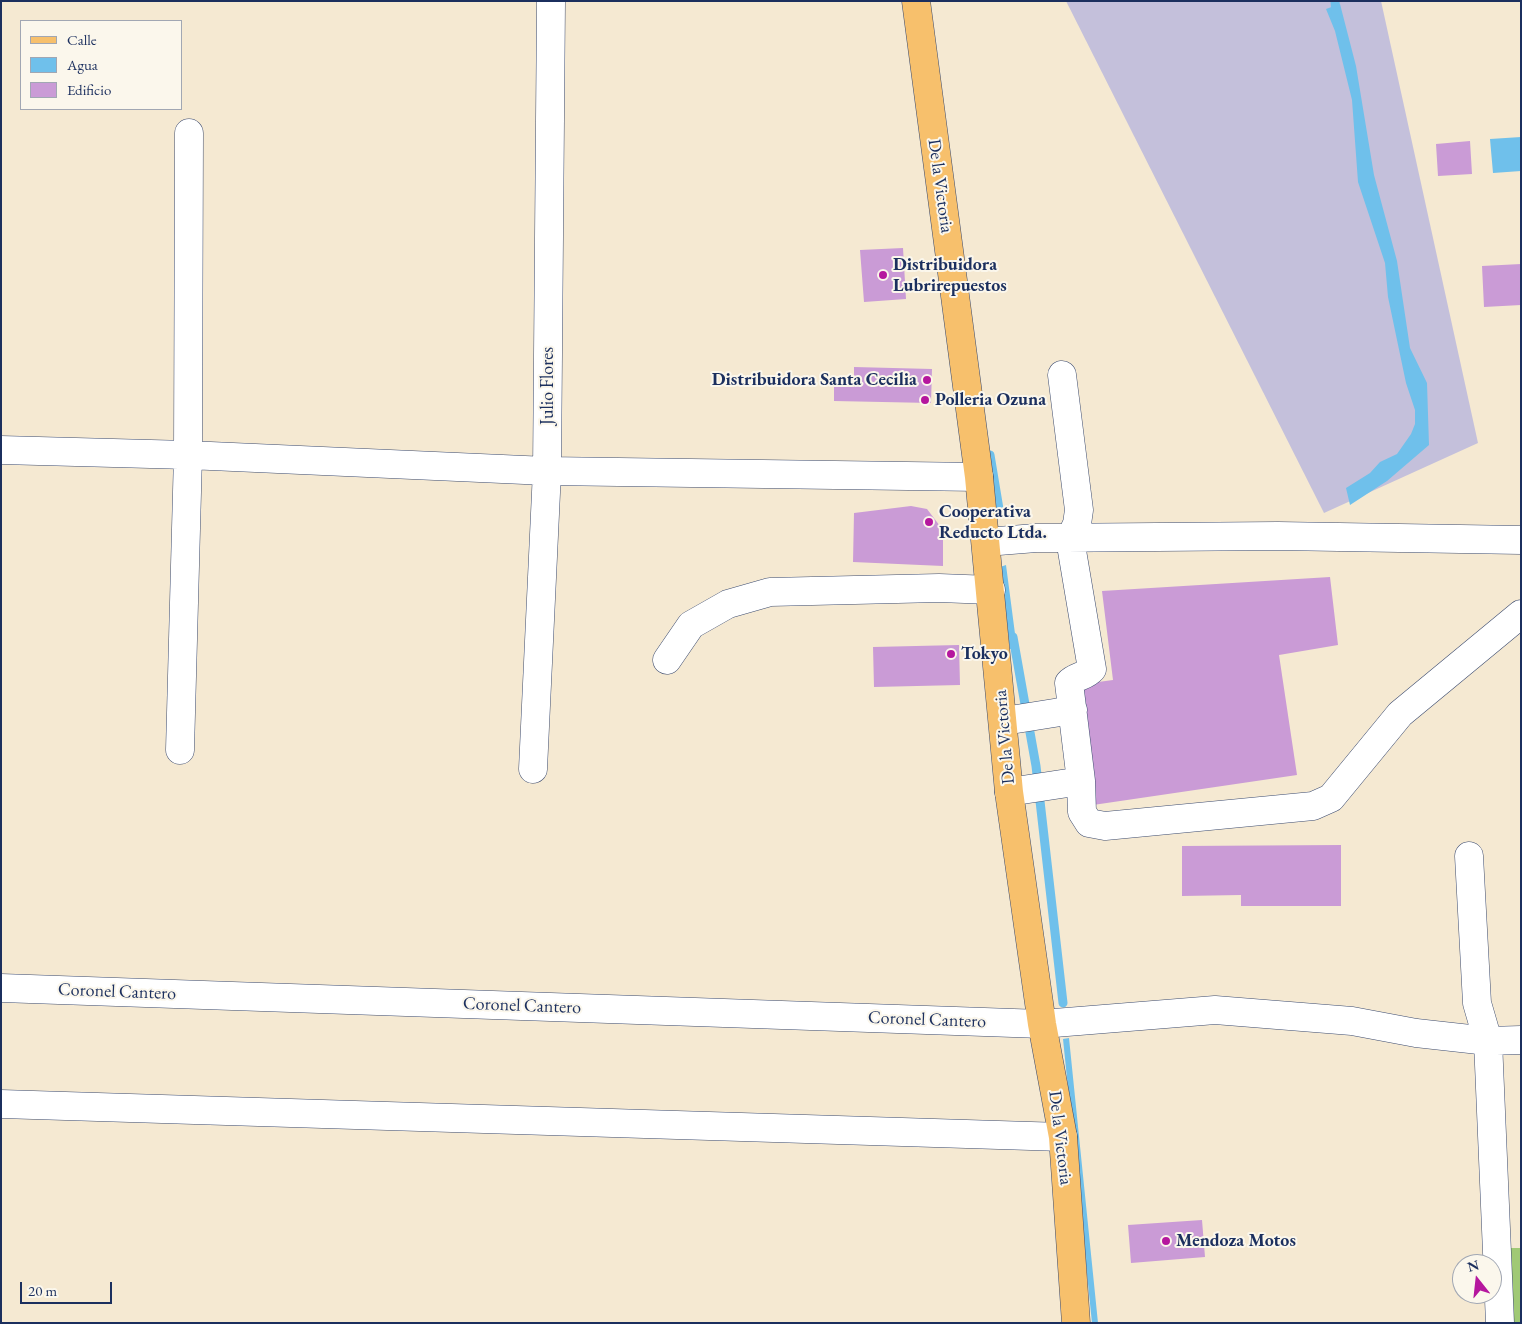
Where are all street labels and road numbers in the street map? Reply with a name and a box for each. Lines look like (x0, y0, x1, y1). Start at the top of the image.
street label: De la Victoria (923, 137, 957, 235)
street label: Julio Flores (537, 347, 559, 425)
street label: De la Victoria (990, 689, 1020, 785)
street label: Coronel Cantero (58, 979, 176, 1005)
street label: Coronel Cantero (463, 993, 581, 1019)
street label: Coronel Cantero (868, 1007, 986, 1033)
street label: De la Victoria (1043, 1090, 1077, 1186)

